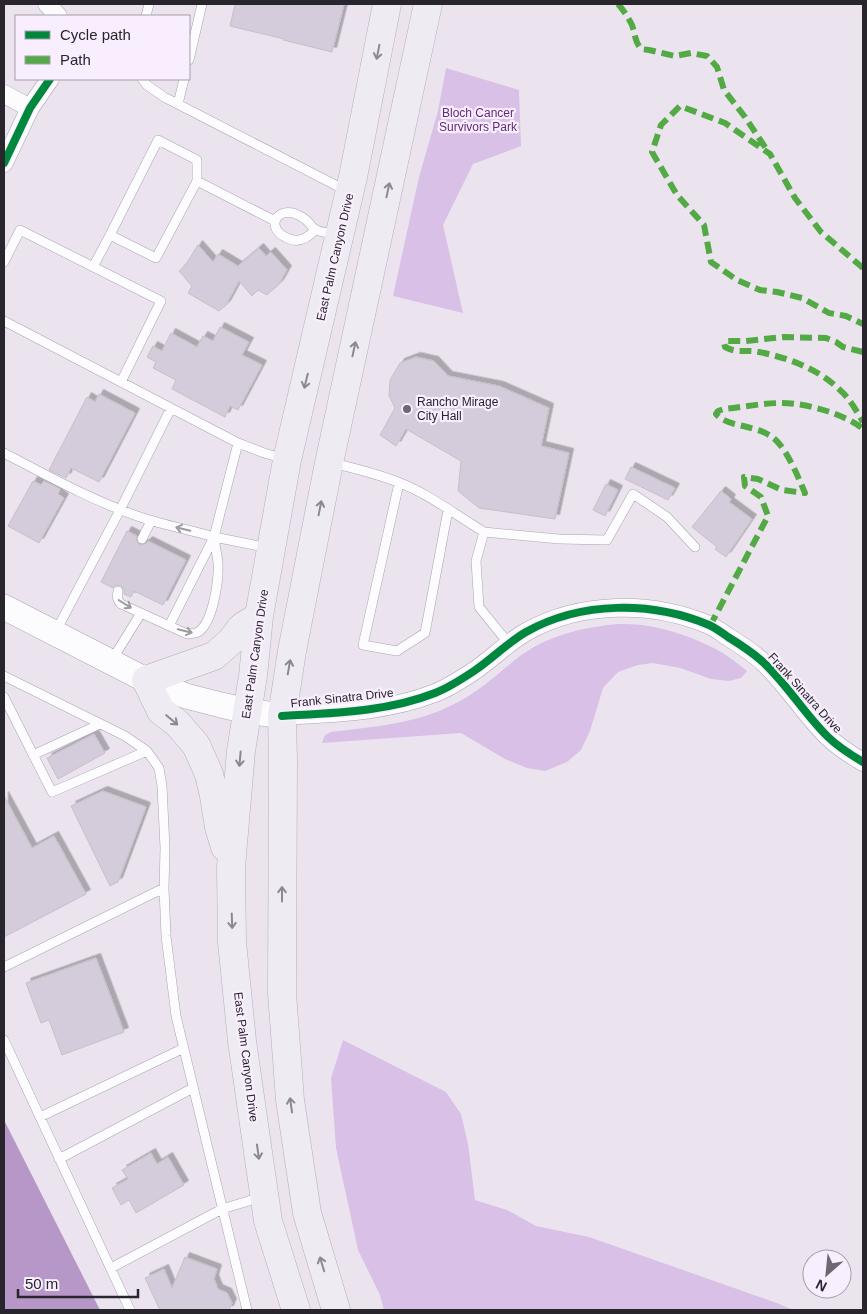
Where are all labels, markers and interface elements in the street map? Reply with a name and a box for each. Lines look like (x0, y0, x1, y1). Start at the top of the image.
legend (15, 15, 190, 80)
text: Cycle path (60, 26, 131, 43)
one-way arrow (373, 43, 382, 59)
text: Path (60, 51, 91, 68)
park label: Bloch Cancer Survivors Park (439, 106, 518, 134)
one-way arrow (384, 182, 393, 198)
street label: East Palm Canyon Drive (313, 191, 357, 322)
one-way arrow (350, 341, 359, 357)
one-way arrow (301, 373, 310, 389)
place label: Rancho Mirage City Hall (417, 395, 499, 423)
marker: Rancho Mirage City Hall (401, 403, 413, 415)
one-way arrow (316, 500, 326, 516)
one-way arrow (175, 523, 191, 533)
street label: East Palm Canyon Drive (239, 588, 271, 720)
one-way arrow (118, 599, 132, 610)
one-way arrow (177, 627, 193, 636)
street label: Frank Sinatra Drive (765, 650, 845, 736)
one-way arrow (285, 660, 295, 676)
street label: Frank Sinatra Drive (290, 686, 394, 710)
one-way arrow (166, 714, 179, 725)
one-way arrow (236, 751, 245, 767)
one-way arrow (277, 887, 287, 903)
one-way arrow (227, 913, 237, 929)
street label: East Palm Canyon Drive (231, 991, 261, 1123)
one-way arrow (285, 1097, 295, 1113)
one-way arrow (253, 1144, 263, 1160)
north arrow (802, 1249, 852, 1299)
one-way arrow (317, 1256, 327, 1272)
scale bar (18, 1266, 138, 1298)
text: 50 m (25, 1275, 58, 1292)
text: N (813, 1276, 829, 1295)

